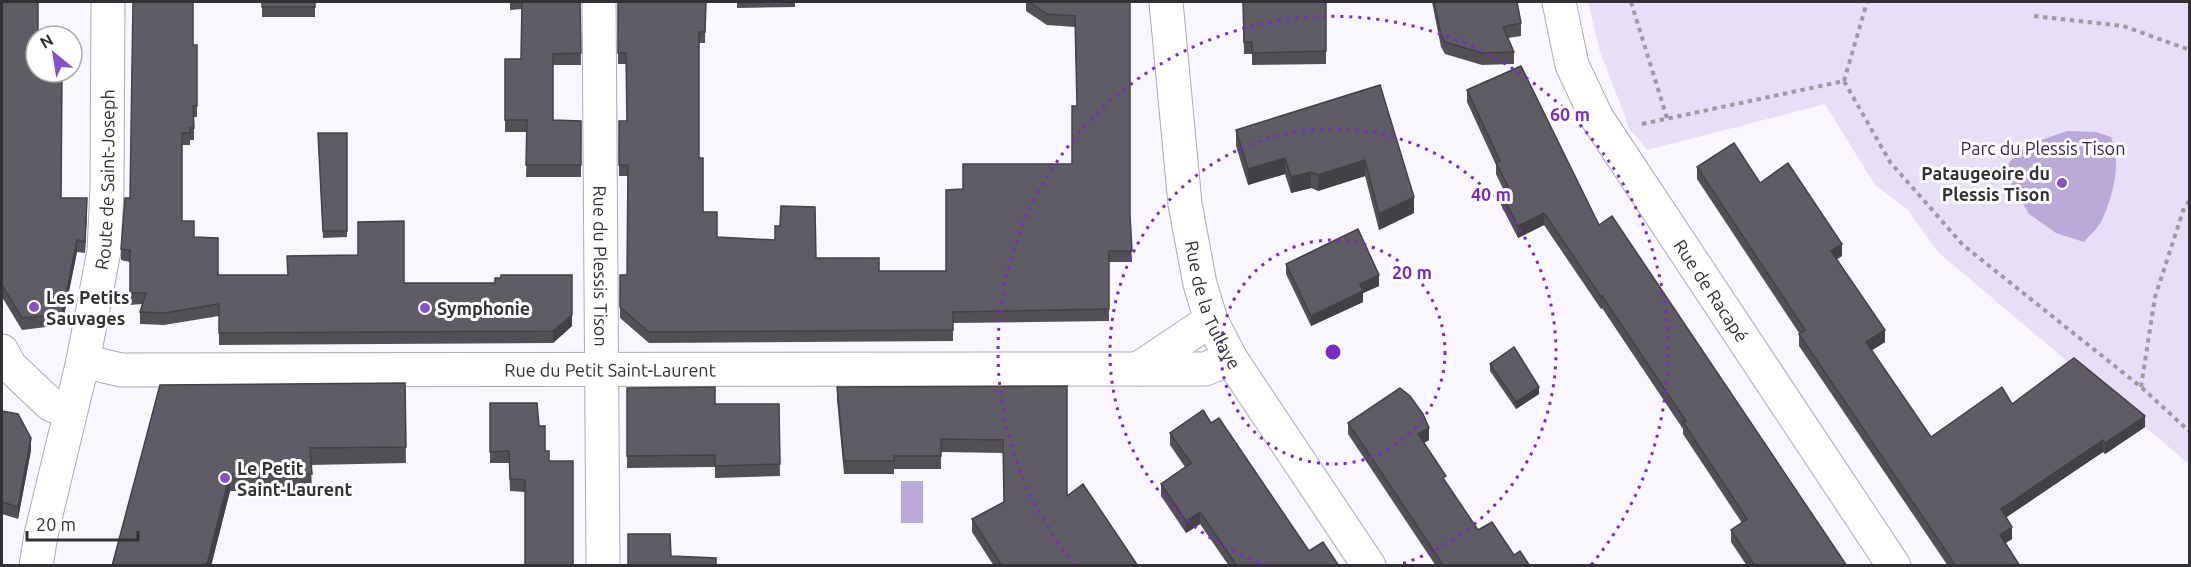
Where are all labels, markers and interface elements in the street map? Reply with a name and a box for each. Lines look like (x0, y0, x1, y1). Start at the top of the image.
north arrow (24, 24, 84, 84)
text: N (37, 30, 56, 52)
street label: Route de Saint-Joseph (91, 89, 118, 271)
text: 60 m (1550, 104, 1590, 124)
park label: Parc du Plessis Tison (1961, 138, 2125, 158)
place label: Pataugeoire du Plessis Tison (1921, 163, 2050, 204)
marker: Pataugeoire du Plessis Tison (2055, 176, 2069, 190)
text: 40 m (1471, 184, 1511, 204)
street label: Rue du Plessis Tison (590, 185, 611, 347)
street label: Rue de Racapé (1670, 236, 1753, 346)
street label: Rue de la Tullaye (1182, 239, 1245, 373)
text: 20 m (1392, 262, 1432, 282)
place label: Les Petits Sauvages (46, 287, 130, 328)
place label: Symphonie (437, 298, 530, 318)
marker: Les Petits Sauvages (27, 300, 41, 314)
marker: Symphonie (418, 301, 432, 315)
centre of rings (1323, 342, 1343, 362)
street label: Rue du Petit Saint-Laurent (504, 359, 716, 380)
place label: Le Petit Saint-Laurent (237, 458, 353, 499)
marker: Le Petit Saint-Laurent (218, 471, 232, 485)
scale bar (27, 504, 138, 542)
text: 20 m (36, 514, 76, 534)

